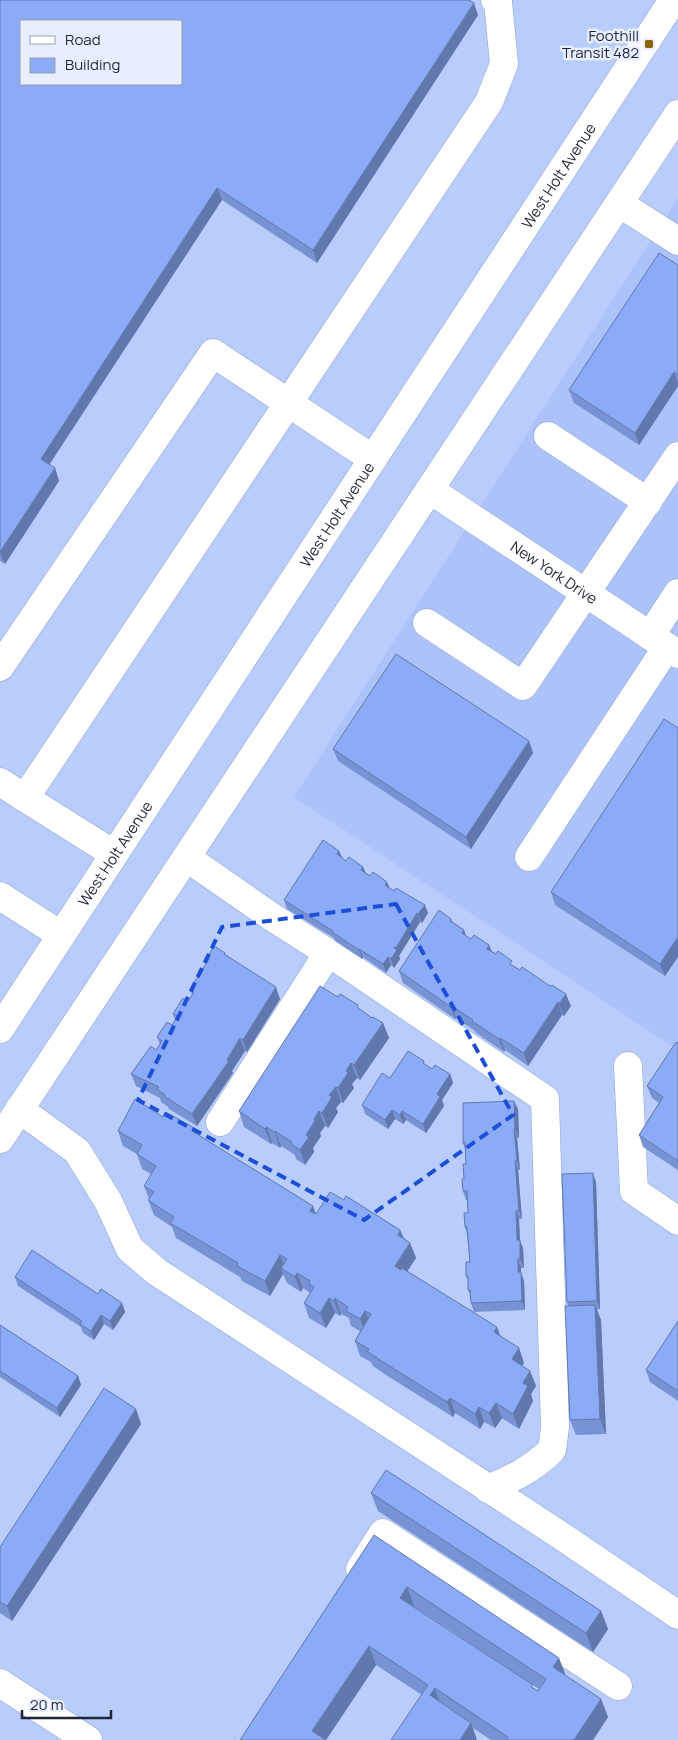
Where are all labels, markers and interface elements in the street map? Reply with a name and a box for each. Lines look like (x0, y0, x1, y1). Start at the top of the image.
legend (20, 20, 182, 85)
place label: Foothill Transit 482 (562, 25, 639, 63)
text: Road (65, 29, 101, 50)
marker: Foothill Transit 482 (643, 38, 655, 50)
text: Building (65, 54, 120, 75)
street label: West Holt Avenue (516, 118, 601, 232)
street label: West Holt Avenue (294, 457, 379, 571)
street label: New York Drive (507, 536, 602, 609)
street label: West Holt Avenue (73, 796, 157, 910)
scale bar (22, 1688, 111, 1720)
text: 20 m (30, 1694, 63, 1715)

